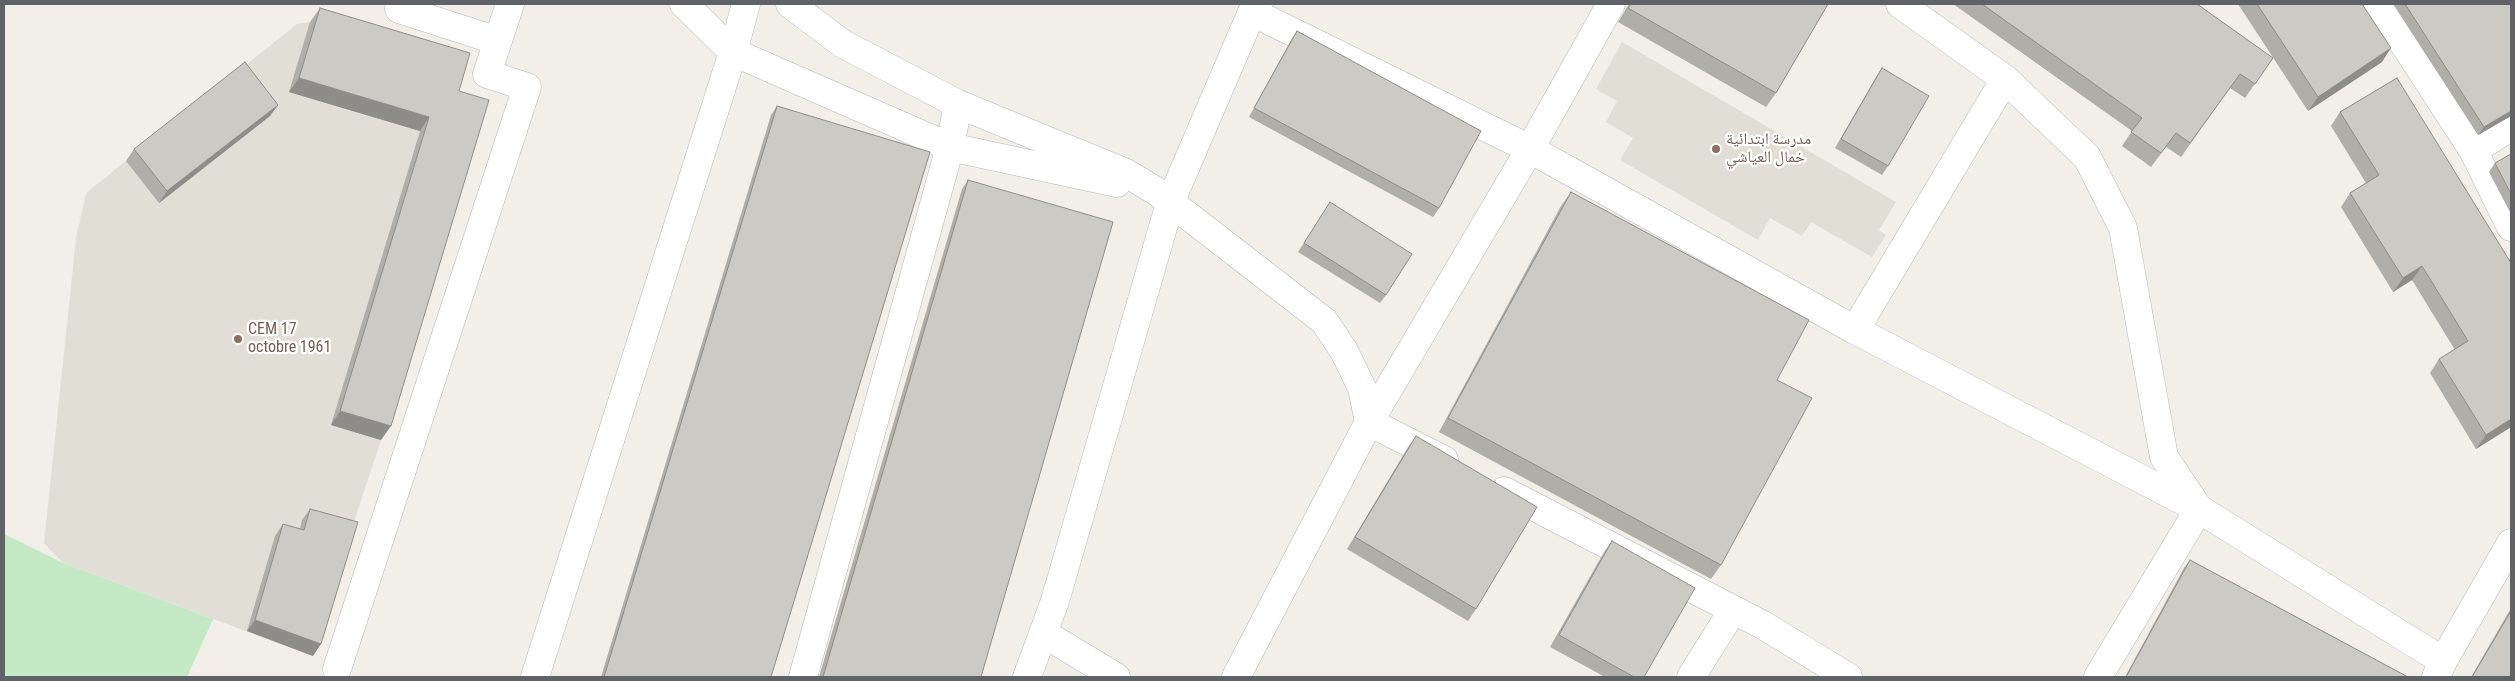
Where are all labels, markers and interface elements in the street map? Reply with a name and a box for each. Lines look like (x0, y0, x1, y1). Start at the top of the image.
place label: مدرسة ابتدائية خمال العياشي (1726, 130, 1811, 168)
marker: مدرسة ابتدائية خمال العياشي (1710, 143, 1722, 155)
place label: CEM 17 octobre 1961 (248, 320, 331, 358)
marker: CEM 17 octobre 1961 (232, 333, 244, 345)

